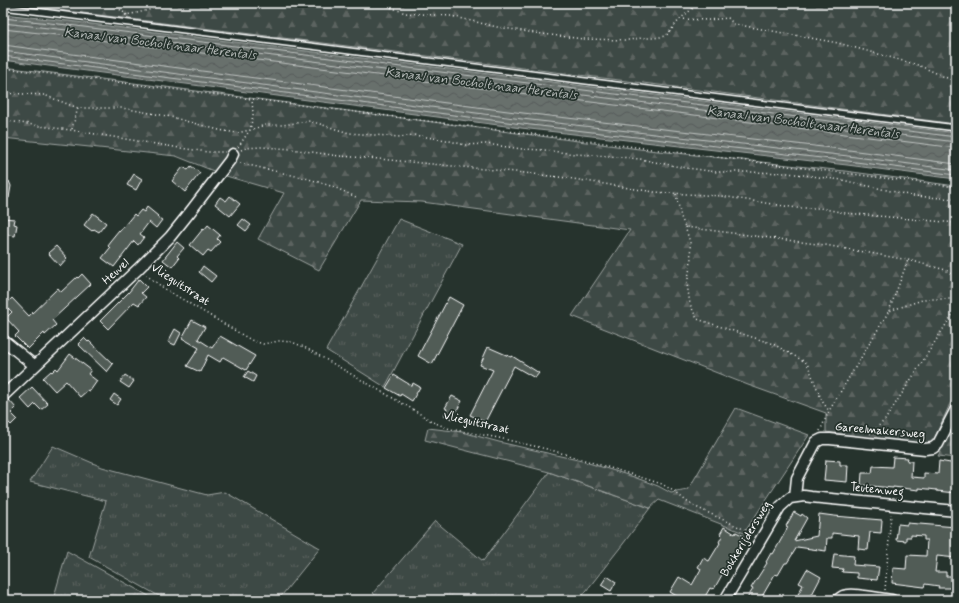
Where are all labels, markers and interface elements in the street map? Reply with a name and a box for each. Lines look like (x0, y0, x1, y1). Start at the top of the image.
water label: Kanaal van Bocholt naar Herentals (63, 24, 258, 64)
water label: Kanaal van Bocholt naar Herentals (384, 64, 579, 104)
water label: Kanaal van Bocholt naar Herentals (706, 103, 901, 143)
street label: Heuvel (99, 255, 133, 289)
street label: Vlieguitstraat (148, 260, 213, 310)
street label: Vlieguitstraat (442, 408, 511, 438)
street label: Gareelmakersweg (834, 419, 926, 443)
street label: Teutenweg (849, 479, 905, 502)
street label: Bokkerijdersweg (717, 498, 775, 580)

